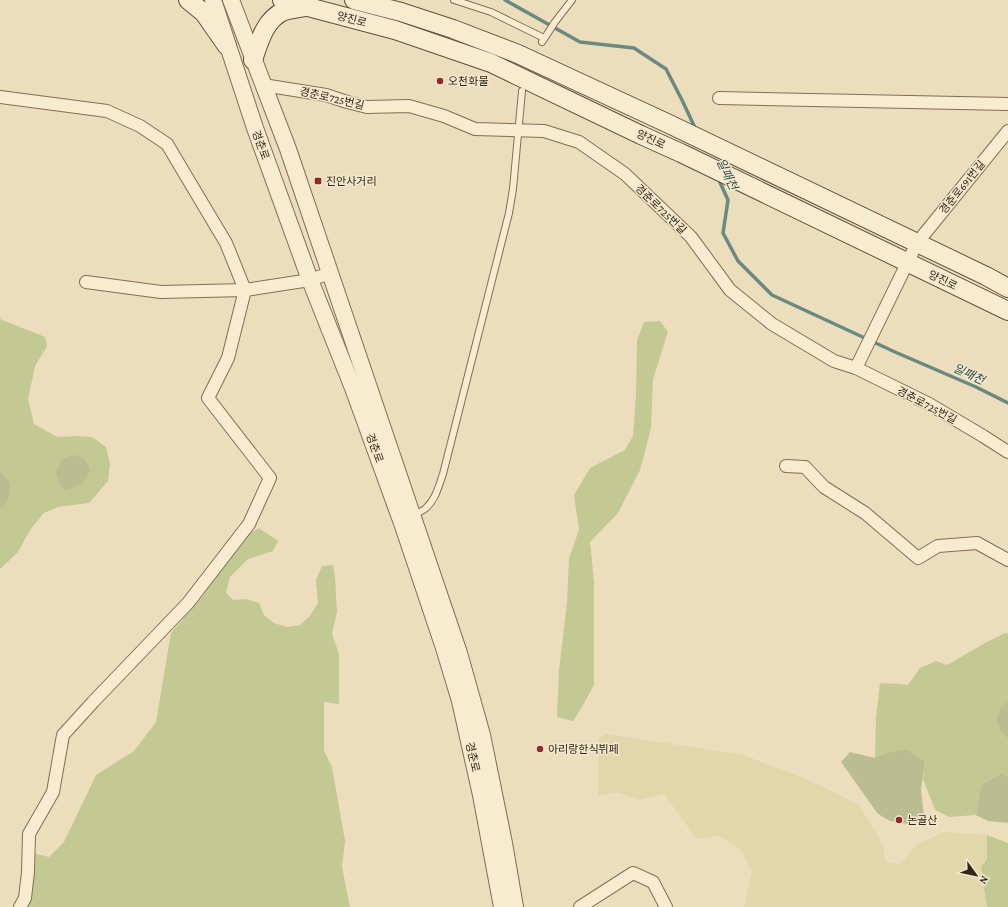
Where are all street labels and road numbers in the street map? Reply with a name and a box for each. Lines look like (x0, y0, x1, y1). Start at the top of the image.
street label: 양진로 (336, 9, 368, 29)
street label: 경춘로725번길 (298, 85, 366, 111)
street label: 양진로 (635, 127, 667, 151)
street label: 경춘로 (250, 129, 272, 161)
street label: 경춘로691번길 (937, 158, 987, 216)
street label: 경춘로725번길 (633, 182, 689, 236)
street label: 양진로 (927, 268, 959, 292)
street label: 경춘로725번길 (895, 384, 959, 426)
street label: 경춘로 (364, 432, 386, 464)
street label: 경춘로 (464, 741, 482, 773)

